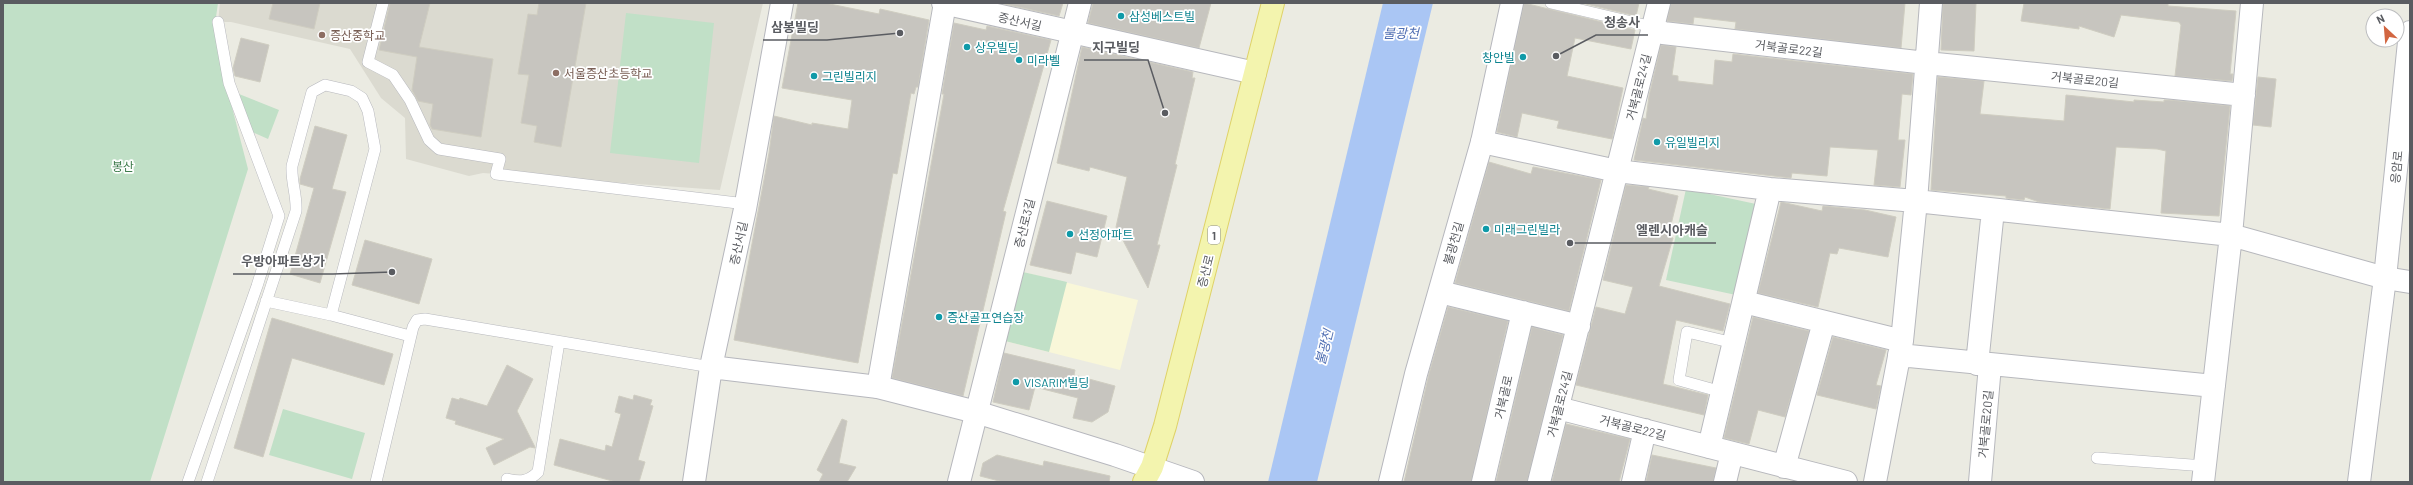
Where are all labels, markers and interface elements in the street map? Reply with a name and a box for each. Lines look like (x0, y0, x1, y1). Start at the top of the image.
north arrow (2365, 8, 2405, 48)
street label: 증산서길 (997, 9, 1043, 33)
place label: 삼성베스트빌 (1129, 9, 1195, 23)
callout: 청송사 (1596, 10, 1648, 35)
marker: 삼성베스트빌 (1116, 11, 1126, 21)
text: N (2374, 11, 2387, 26)
text: 청송사 (1604, 14, 1640, 30)
callout: 삼봉빌딩 (763, 15, 827, 40)
text: 삼봉빌딩 (771, 19, 819, 35)
water label: 불광천 (1383, 25, 1420, 41)
place label: 증산중학교 (330, 28, 385, 42)
marker: 증산중학교 (317, 30, 327, 40)
callout: 지구빌딩 (1084, 35, 1148, 60)
street label: 거북골로22길 (1754, 37, 1824, 59)
text: 지구빌딩 (1092, 39, 1140, 55)
place label: 상우빌딩 (975, 40, 1019, 54)
marker: 상우빌딩 (962, 42, 972, 52)
place label: 창안빌 (1482, 50, 1515, 64)
marker: 창안빌 (1518, 52, 1528, 62)
street label: 거북골로24길 (1623, 52, 1653, 122)
place label: 미라벨 (1027, 53, 1060, 67)
marker: 미라벨 (1014, 55, 1024, 65)
place label: 서울증산초등학교 (564, 66, 652, 80)
marker: 서울증산초등학교 (551, 68, 561, 78)
street label: 거북골로20길 (2050, 68, 2120, 90)
place label: 그린빌리지 (822, 69, 877, 83)
marker: 그린빌리지 (809, 71, 819, 81)
place label: 유일빌리지 (1665, 135, 1720, 149)
marker: 유일빌리지 (1652, 137, 1662, 147)
street label: 응암로 (2387, 150, 2405, 184)
park label: 봉산 (112, 159, 134, 173)
street label: 증산로3길 (1011, 197, 1037, 249)
callout: 엘렌시아캐슬 (1628, 218, 1716, 243)
street label: 증산서길 (727, 220, 749, 266)
street label: 불광천길 (1440, 220, 1466, 266)
place label: 미래그린빌라 (1494, 222, 1560, 236)
text: 엘렌시아캐슬 (1636, 222, 1708, 238)
marker: 미래그린빌라 (1481, 224, 1491, 234)
road number: 1 (1208, 226, 1220, 244)
place label: 선정아파트 (1078, 227, 1133, 241)
marker: 선정아파트 (1065, 229, 1075, 239)
callout: 우방아파트상가 (233, 249, 333, 274)
text: 우방아파트상가 (241, 253, 325, 269)
street label: 증산로 (1194, 253, 1216, 289)
place label: 증산골프연습장 (947, 310, 1024, 324)
marker: 증산골프연습장 (934, 312, 944, 322)
water label: 불광천 (1312, 327, 1336, 366)
street label: 거북골로24길 (1544, 369, 1574, 439)
street label: 거북골로 (1491, 374, 1515, 420)
place label: VISARIM빌딩 (1024, 375, 1090, 389)
marker: VISARIM빌딩 (1011, 377, 1021, 387)
street label: 거북골로20길 (1975, 389, 1995, 459)
street label: 거북골로22길 (1598, 412, 1668, 442)

